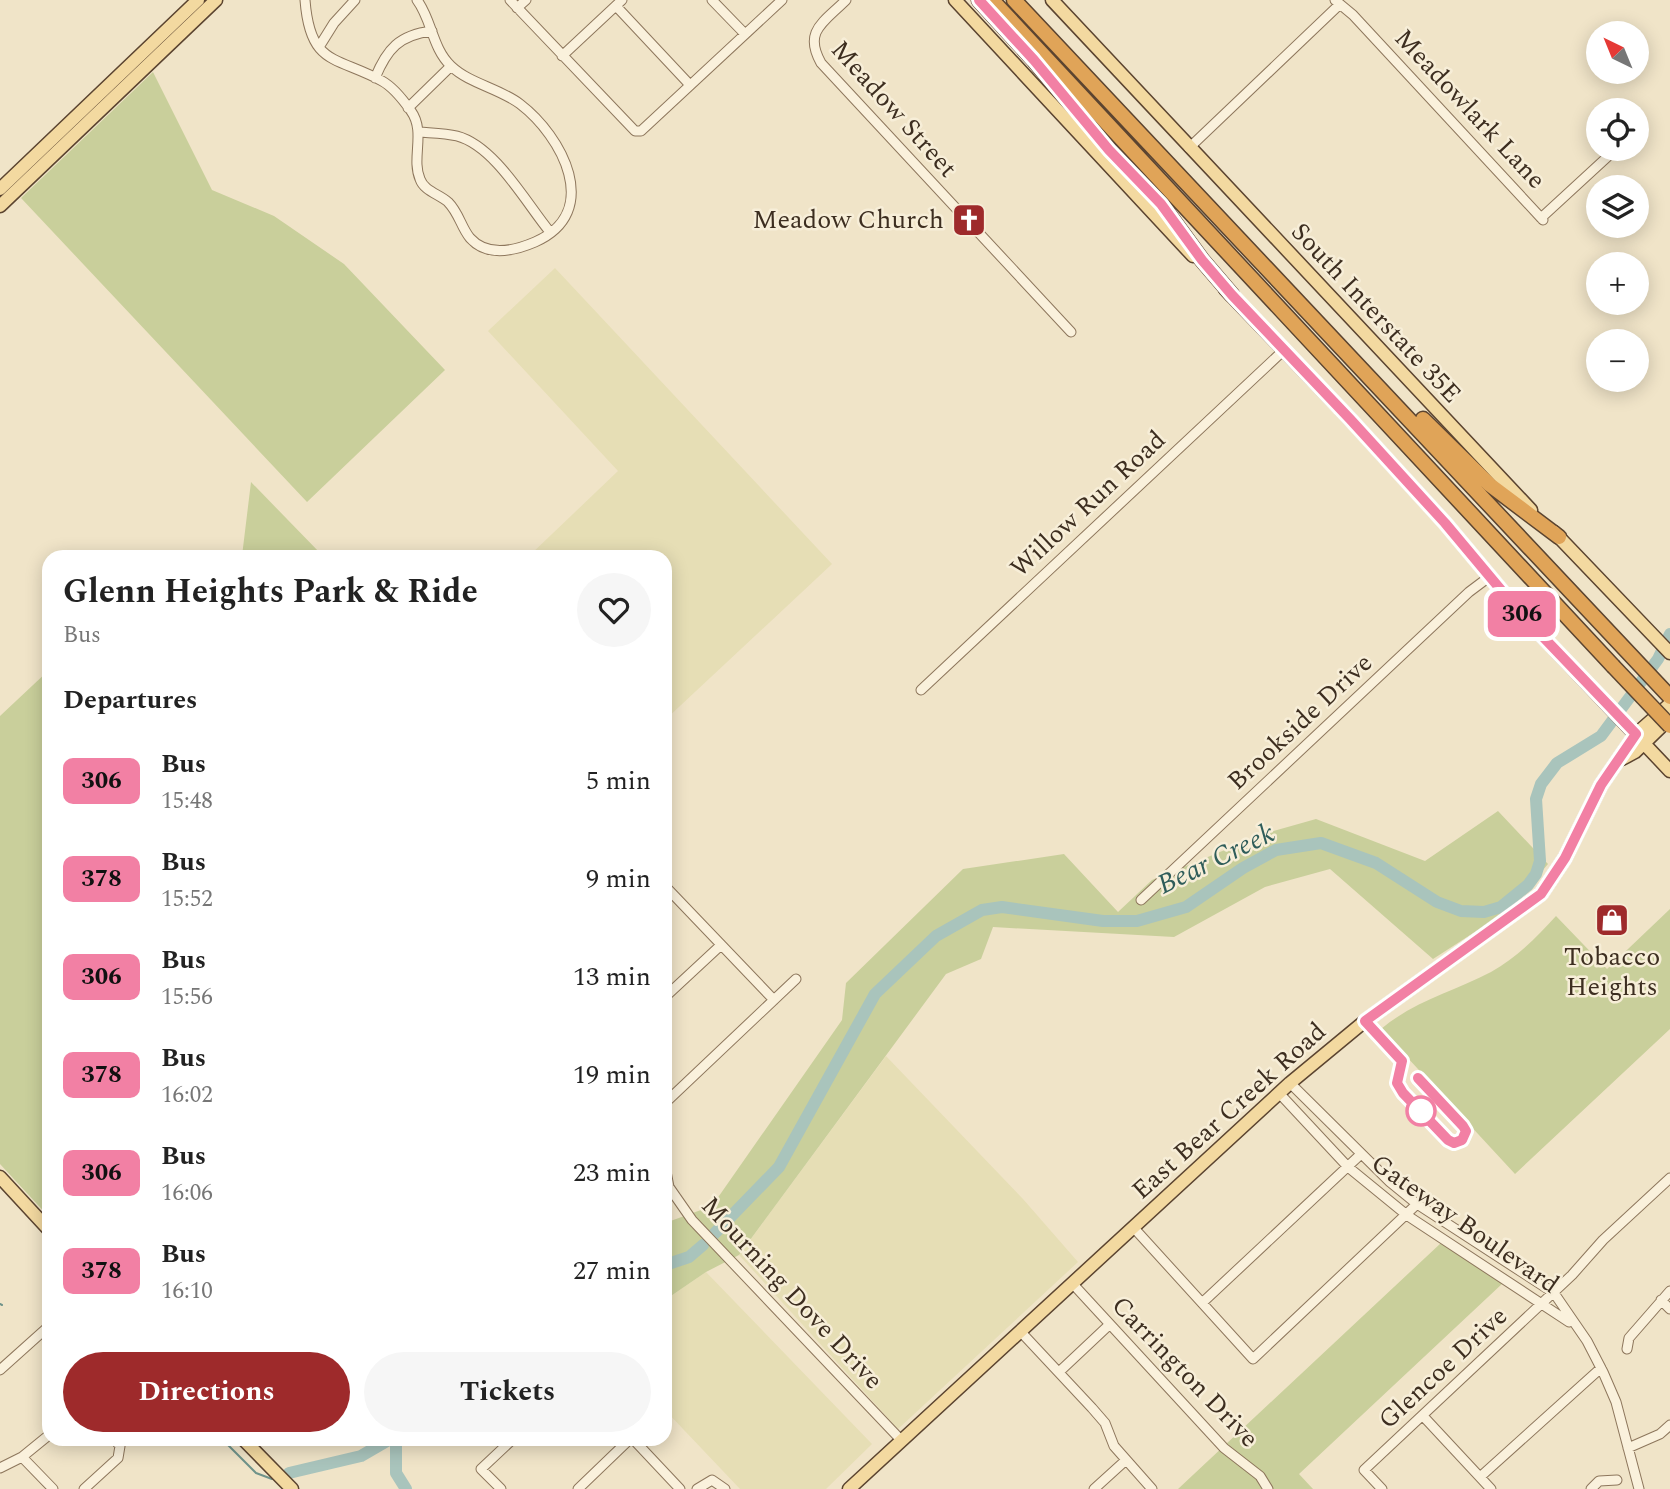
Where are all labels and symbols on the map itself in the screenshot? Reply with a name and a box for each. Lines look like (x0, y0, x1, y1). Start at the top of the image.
street label: Meadowlark Lane (1385, 20, 1555, 198)
north arrow (1586, 21, 1648, 84)
street label: Meadow Street (821, 31, 967, 187)
place label: Meadow Church (752, 200, 944, 240)
church icon: Meadow Church (950, 201, 988, 239)
street label: South Interstate 35E (1281, 213, 1471, 413)
street label: Willow Run Road (1001, 421, 1175, 587)
line badge: 306 (1482, 591, 1562, 637)
street label: Brookside Drive (1218, 644, 1382, 800)
water label: Bear Creek (1150, 812, 1282, 906)
shop icon: Tobacco Heights (1593, 901, 1631, 939)
place label: Tobacco Heights (1564, 937, 1660, 1007)
street label: East Bear Creek Road (1123, 1013, 1335, 1209)
unlabelled marker (1406, 1096, 1436, 1126)
street label: Gateway Boulevard (1363, 1144, 1567, 1304)
street label: Mourning Dove Drive (691, 1187, 893, 1399)
street label: Carrington Drive (1102, 1287, 1268, 1457)
street label: Glencoe Drive (1369, 1297, 1517, 1439)

